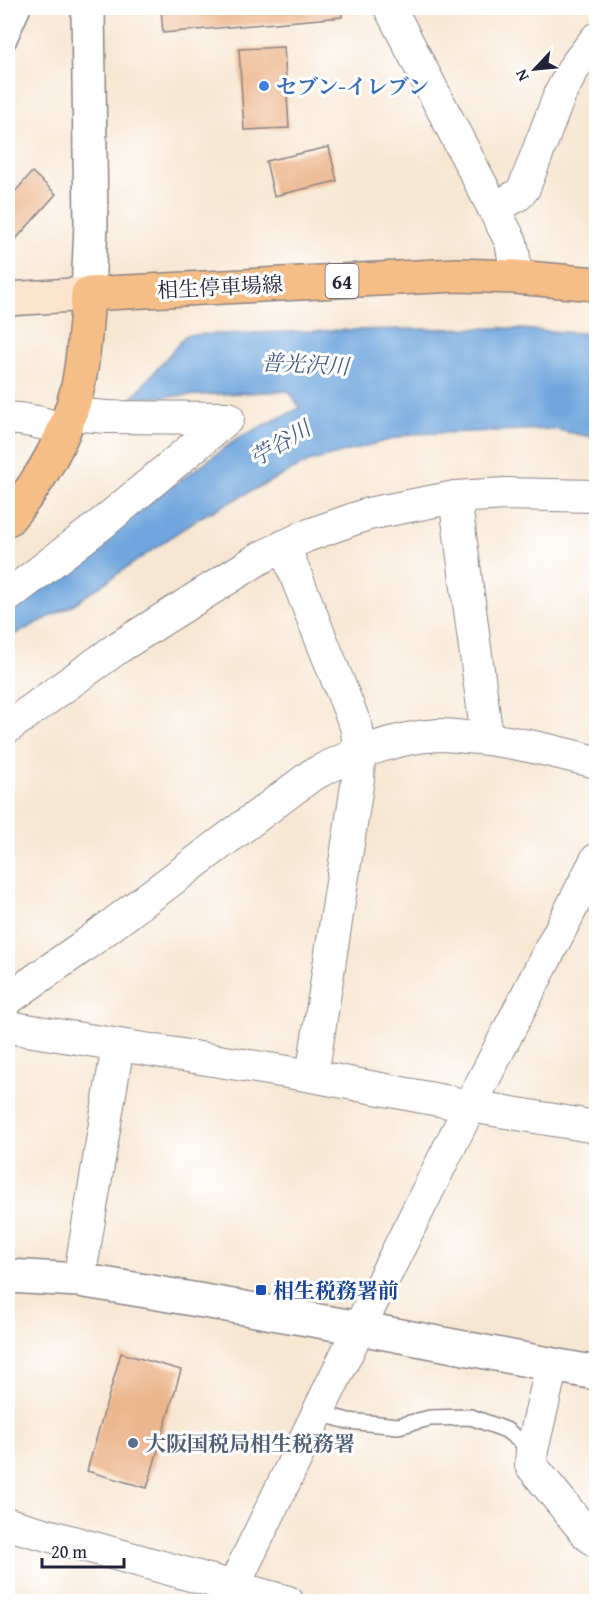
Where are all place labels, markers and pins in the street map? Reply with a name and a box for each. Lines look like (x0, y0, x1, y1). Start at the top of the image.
place label: セブン-イレブン (276, 71, 429, 102)
marker: セブン-イレブン (257, 79, 271, 93)
place label: 相生税務署前 (273, 1275, 399, 1306)
marker: 相生税務署前 (254, 1283, 268, 1297)
place label: 大阪国税局相生税務署 (145, 1428, 355, 1459)
marker: 大阪国税局相生税務署 (126, 1436, 140, 1450)

